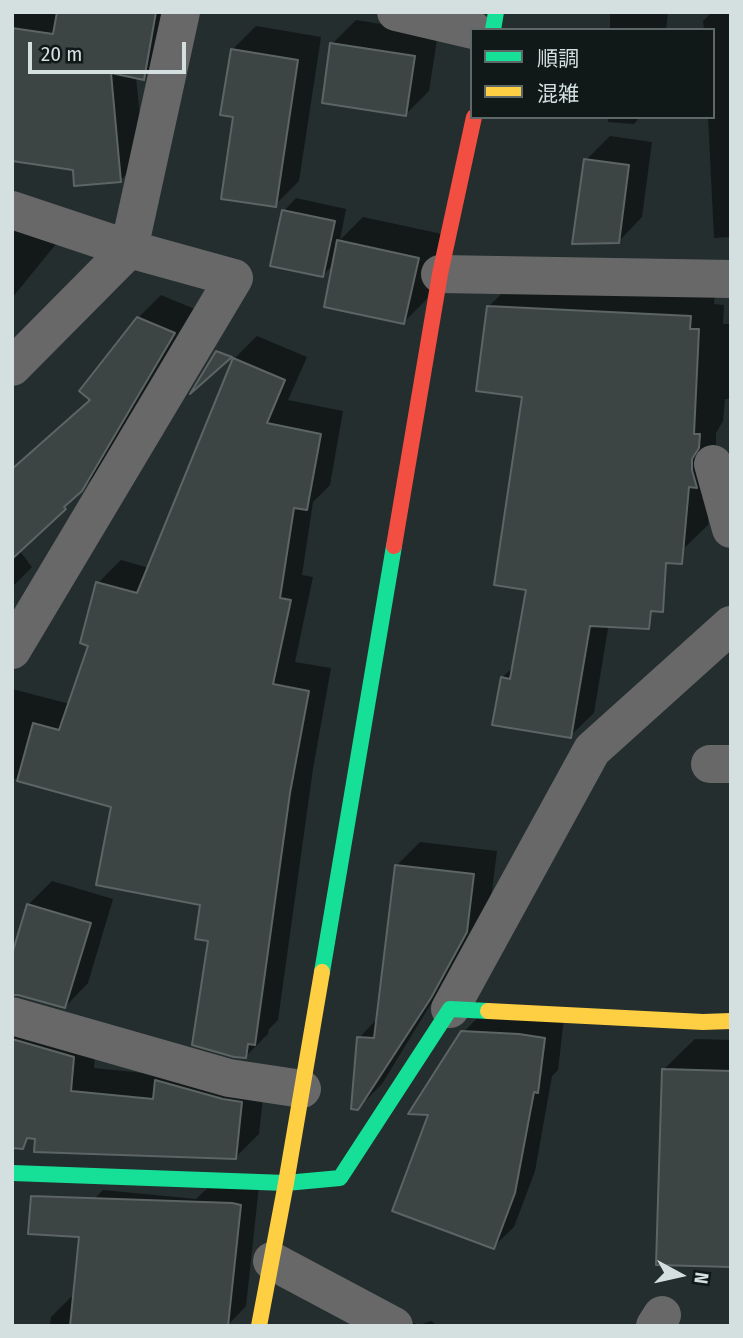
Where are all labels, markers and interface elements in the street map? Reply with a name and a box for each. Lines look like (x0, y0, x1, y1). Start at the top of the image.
scale bar (32, 28, 189, 72)
legend (470, 28, 715, 119)
text: 20 m (41, 41, 82, 67)
text: 順調 (537, 46, 579, 72)
text: 混雑 (537, 81, 579, 107)
north arrow (645, 1240, 715, 1310)
text: N (689, 1271, 713, 1285)

